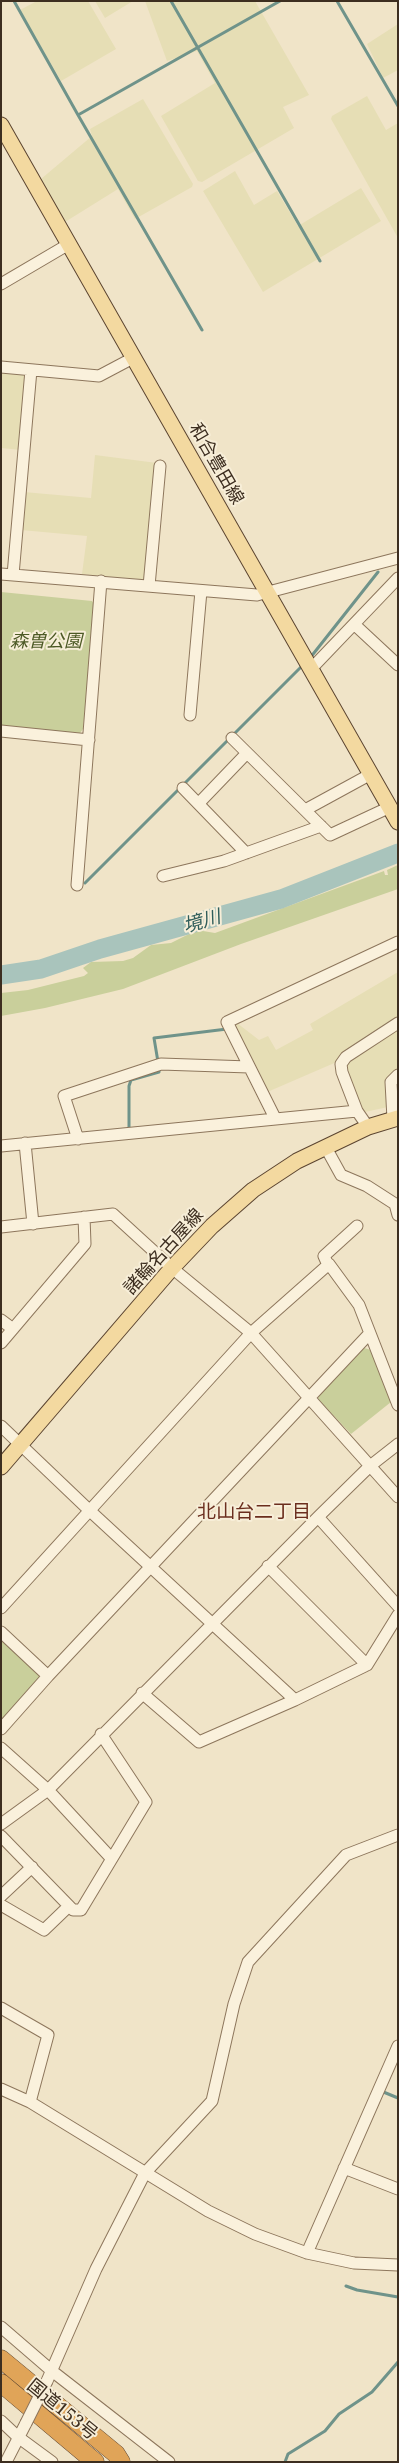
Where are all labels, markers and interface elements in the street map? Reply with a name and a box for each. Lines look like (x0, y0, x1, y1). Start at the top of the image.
street label: 和合豊田線 (184, 420, 248, 508)
park label: 森曽公園 (10, 631, 82, 653)
water label: 境川 (181, 906, 223, 938)
street label: 諸輪名古屋線 (120, 1205, 208, 1299)
district label: 北山台二丁目 (197, 1502, 311, 1524)
street label: 国道153号 (22, 2375, 102, 2445)

